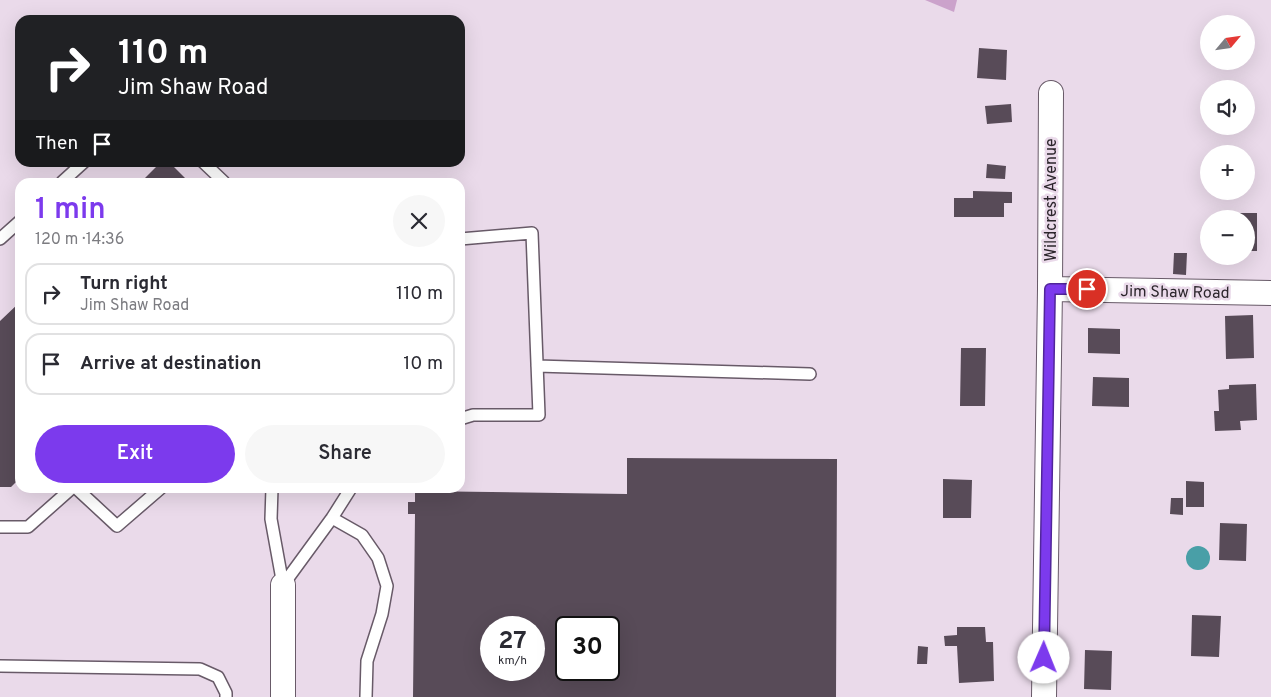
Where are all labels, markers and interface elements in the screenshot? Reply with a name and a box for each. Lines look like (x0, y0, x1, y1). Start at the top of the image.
north arrow (1200, 15, 1255, 70)
map controls (1200, 15, 1255, 265)
text: 110 m (118, 32, 208, 76)
icon: right (35, 35, 100, 100)
text: Jim Shaw Road (118, 75, 268, 102)
button: sound (1200, 80, 1255, 135)
icon: arrive (88, 130, 116, 158)
text: Then (35, 132, 78, 156)
street label: Wildcrest Avenue (1042, 139, 1062, 262)
button: + (1200, 145, 1255, 200)
text: 1 min (35, 192, 106, 229)
button: close (393, 195, 445, 247)
button: − (1200, 210, 1255, 265)
text: 120 m · 14:36 (35, 230, 124, 250)
pin (1066, 268, 1108, 310)
text: Turn right (80, 272, 168, 296)
icon: arrive (1073, 275, 1101, 303)
icon: right (37, 280, 65, 308)
text: 110 m (396, 282, 443, 306)
street label: Jim Shaw Road (1120, 282, 1230, 304)
text: Jim Shaw Road (80, 296, 189, 316)
icon: arrive (37, 350, 65, 378)
text: Arrive at destination (80, 352, 261, 376)
text: 10 m (403, 352, 443, 376)
button: Exit (35, 425, 235, 483)
button: Share (245, 425, 445, 483)
speed limit sign: 30 (555, 616, 620, 681)
text: 27 (498, 626, 527, 658)
position arrow (1017, 631, 1069, 683)
text: km/h (498, 653, 527, 669)

